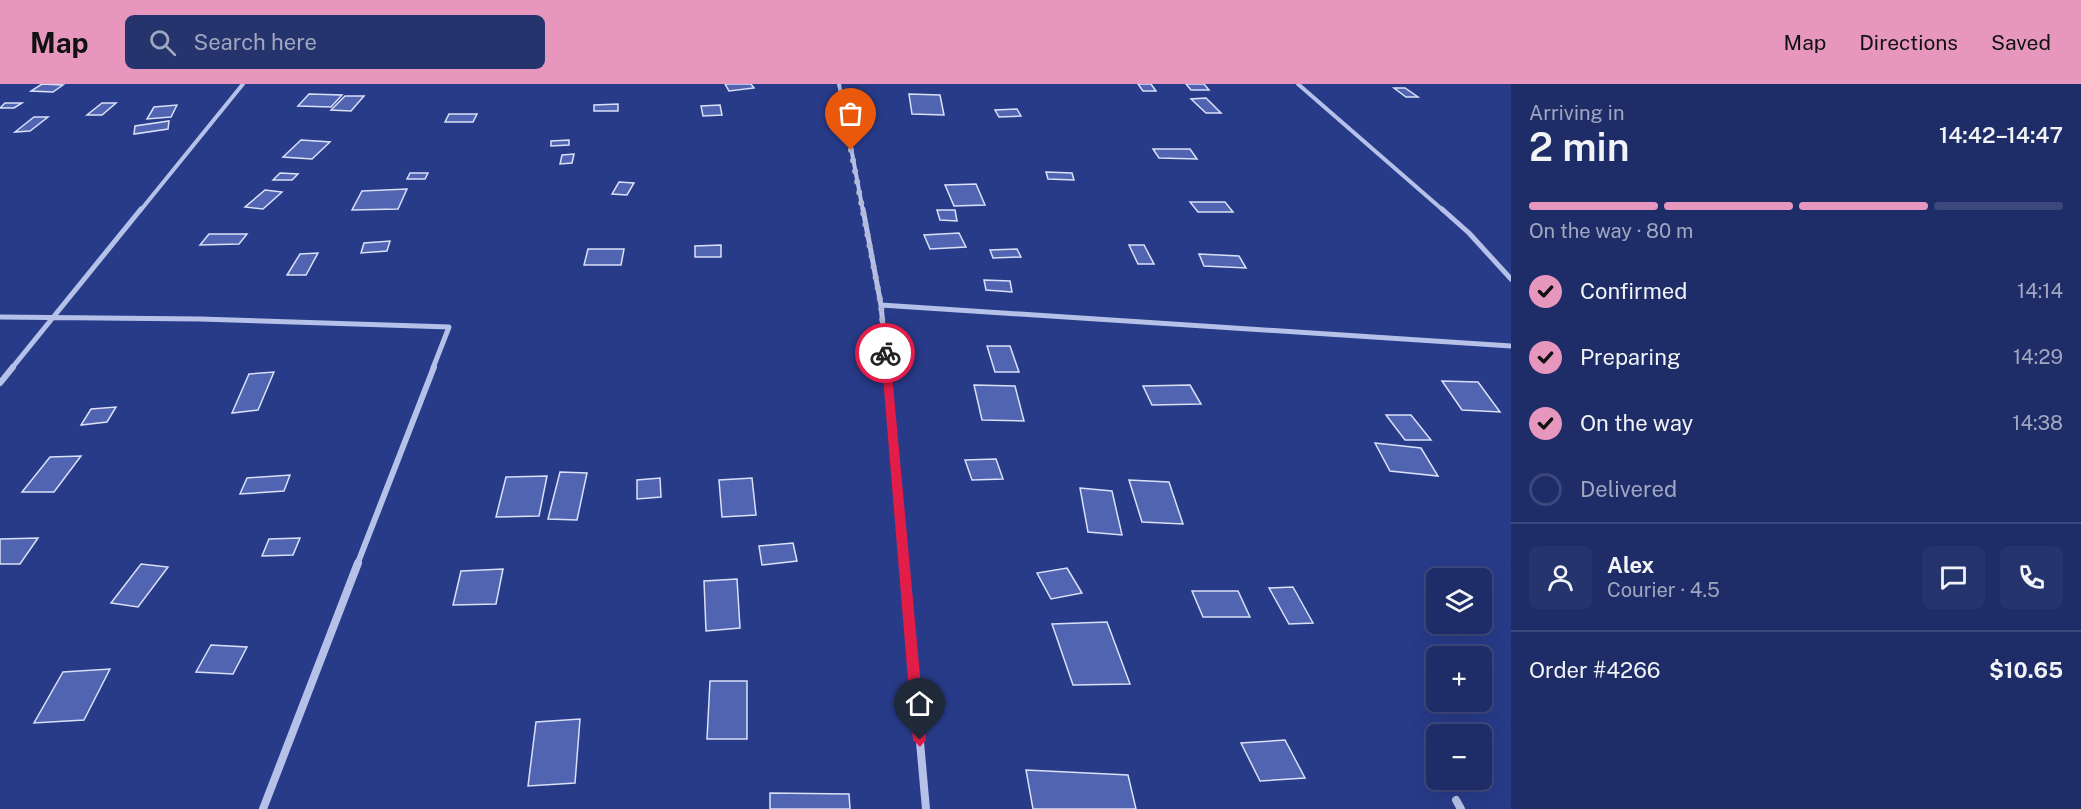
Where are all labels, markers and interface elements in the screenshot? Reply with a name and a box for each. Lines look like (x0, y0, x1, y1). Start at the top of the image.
search box (125, 15, 545, 69)
text: Map (30, 26, 89, 59)
icon: search (146, 26, 179, 59)
text: Search here (194, 29, 317, 55)
text: Map (1784, 30, 1826, 55)
text: Directions (1859, 30, 1958, 55)
text: Saved (1991, 30, 2051, 55)
pin (825, 88, 876, 150)
icon: bag (834, 97, 867, 130)
text: Arriving in (1529, 101, 1624, 125)
text: 14:42–14:47 (1939, 122, 2063, 148)
text: 2 min (1529, 124, 1630, 170)
text: On the way · 80 m (1529, 219, 1693, 243)
icon: check (1529, 275, 1562, 308)
text: Confirmed (1580, 278, 1687, 304)
text: 14:14 (2017, 279, 2063, 303)
courier (855, 323, 915, 383)
icon: bike (869, 337, 902, 370)
icon: check (1529, 341, 1562, 374)
text: Preparing (1580, 344, 1681, 370)
text: 14:29 (2013, 345, 2063, 369)
icon: check (1529, 407, 1562, 440)
text: On the way (1580, 410, 1693, 436)
text: 14:38 (2012, 411, 2063, 435)
text: Delivered (1580, 476, 1677, 502)
button: person (1529, 546, 1592, 609)
button: chat (1922, 546, 1985, 609)
button: phone (2000, 546, 2063, 609)
text: Alex (1607, 552, 1654, 578)
map controls (1426, 568, 1492, 790)
button: layers (1426, 568, 1492, 634)
text: Courier · 4.5 (1607, 578, 1720, 602)
button: + (1426, 646, 1492, 712)
text: Order #4266 (1529, 657, 1660, 683)
text: $10.65 (1989, 657, 2063, 683)
pin (894, 678, 945, 740)
icon: home (903, 687, 936, 720)
button: − (1426, 724, 1492, 790)

